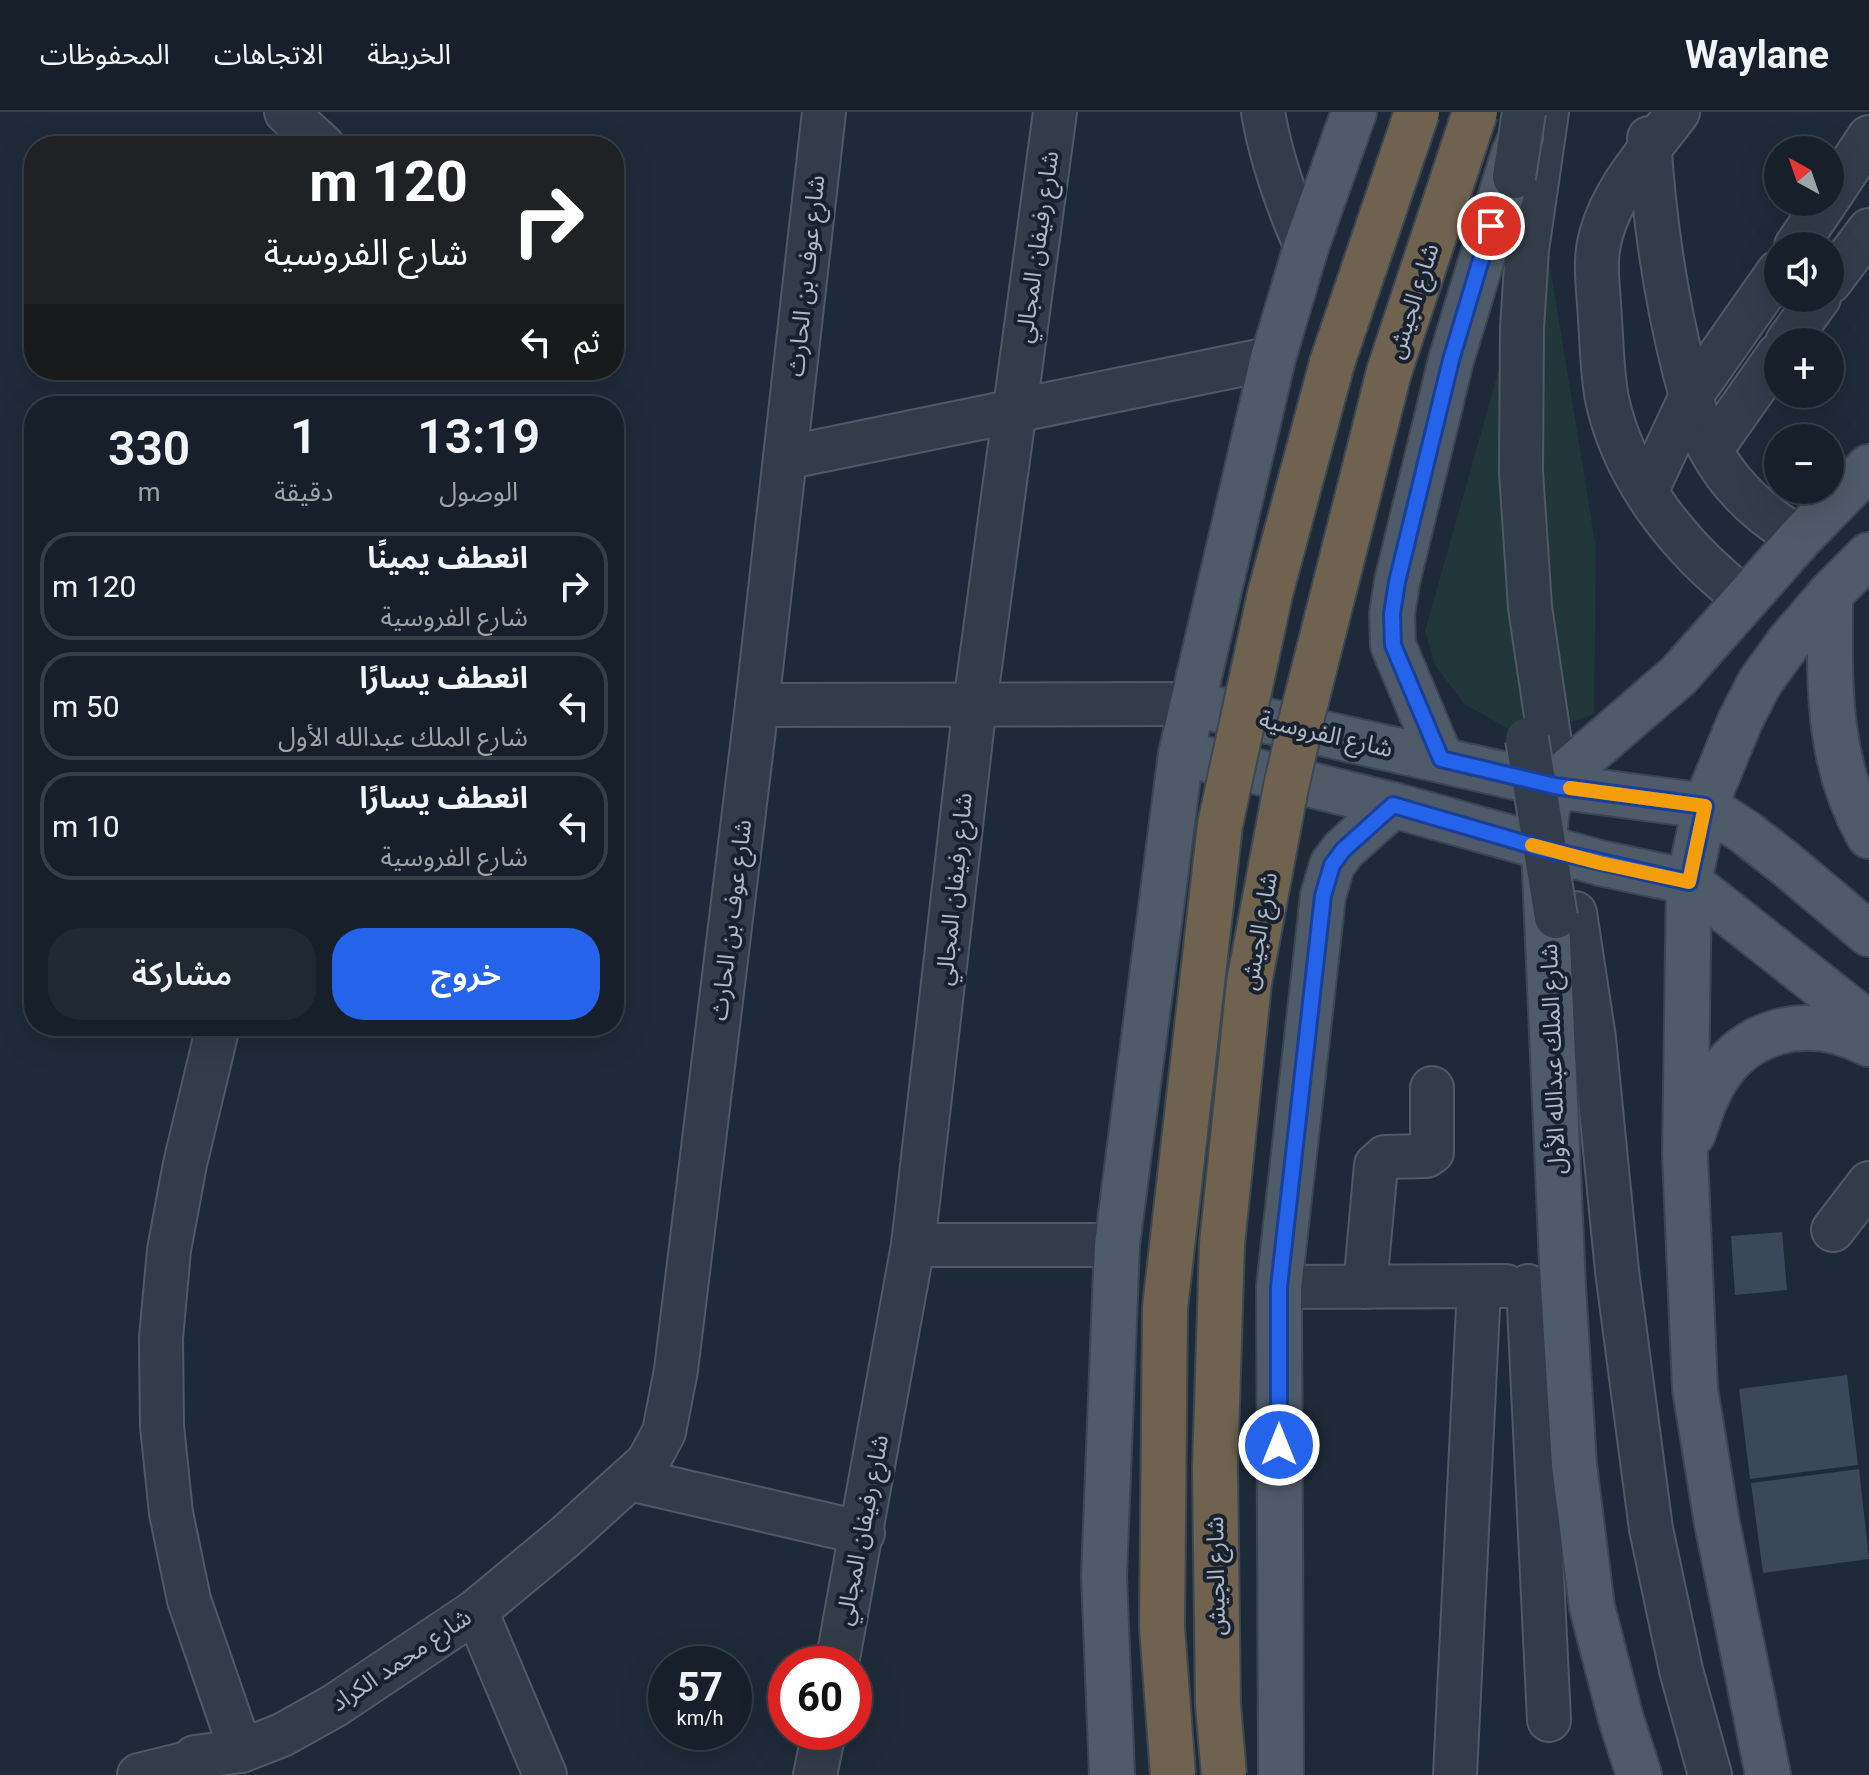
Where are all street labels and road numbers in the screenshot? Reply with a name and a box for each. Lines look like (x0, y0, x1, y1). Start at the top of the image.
street label: شارع رفيفان المجالي (1010, 149, 1069, 346)
street label: شارع عوف بن الحارث (781, 174, 833, 378)
street label: شارع الجيش (1381, 240, 1448, 363)
street label: شارع الفروسية (1256, 705, 1396, 766)
street label: شارع رفيفان المجالي (930, 791, 983, 987)
street label: شارع عوف بن الحارث (705, 818, 760, 1023)
street label: شارع الجيش (1235, 870, 1286, 993)
street label: شارع الملك عبدالله الأول (1535, 943, 1574, 1175)
street label: شارع رفيفان المجالي (830, 1432, 899, 1629)
street label: شارع الجيش (1201, 1516, 1234, 1636)
street label: شارع محمد الكراد (325, 1603, 478, 1720)

